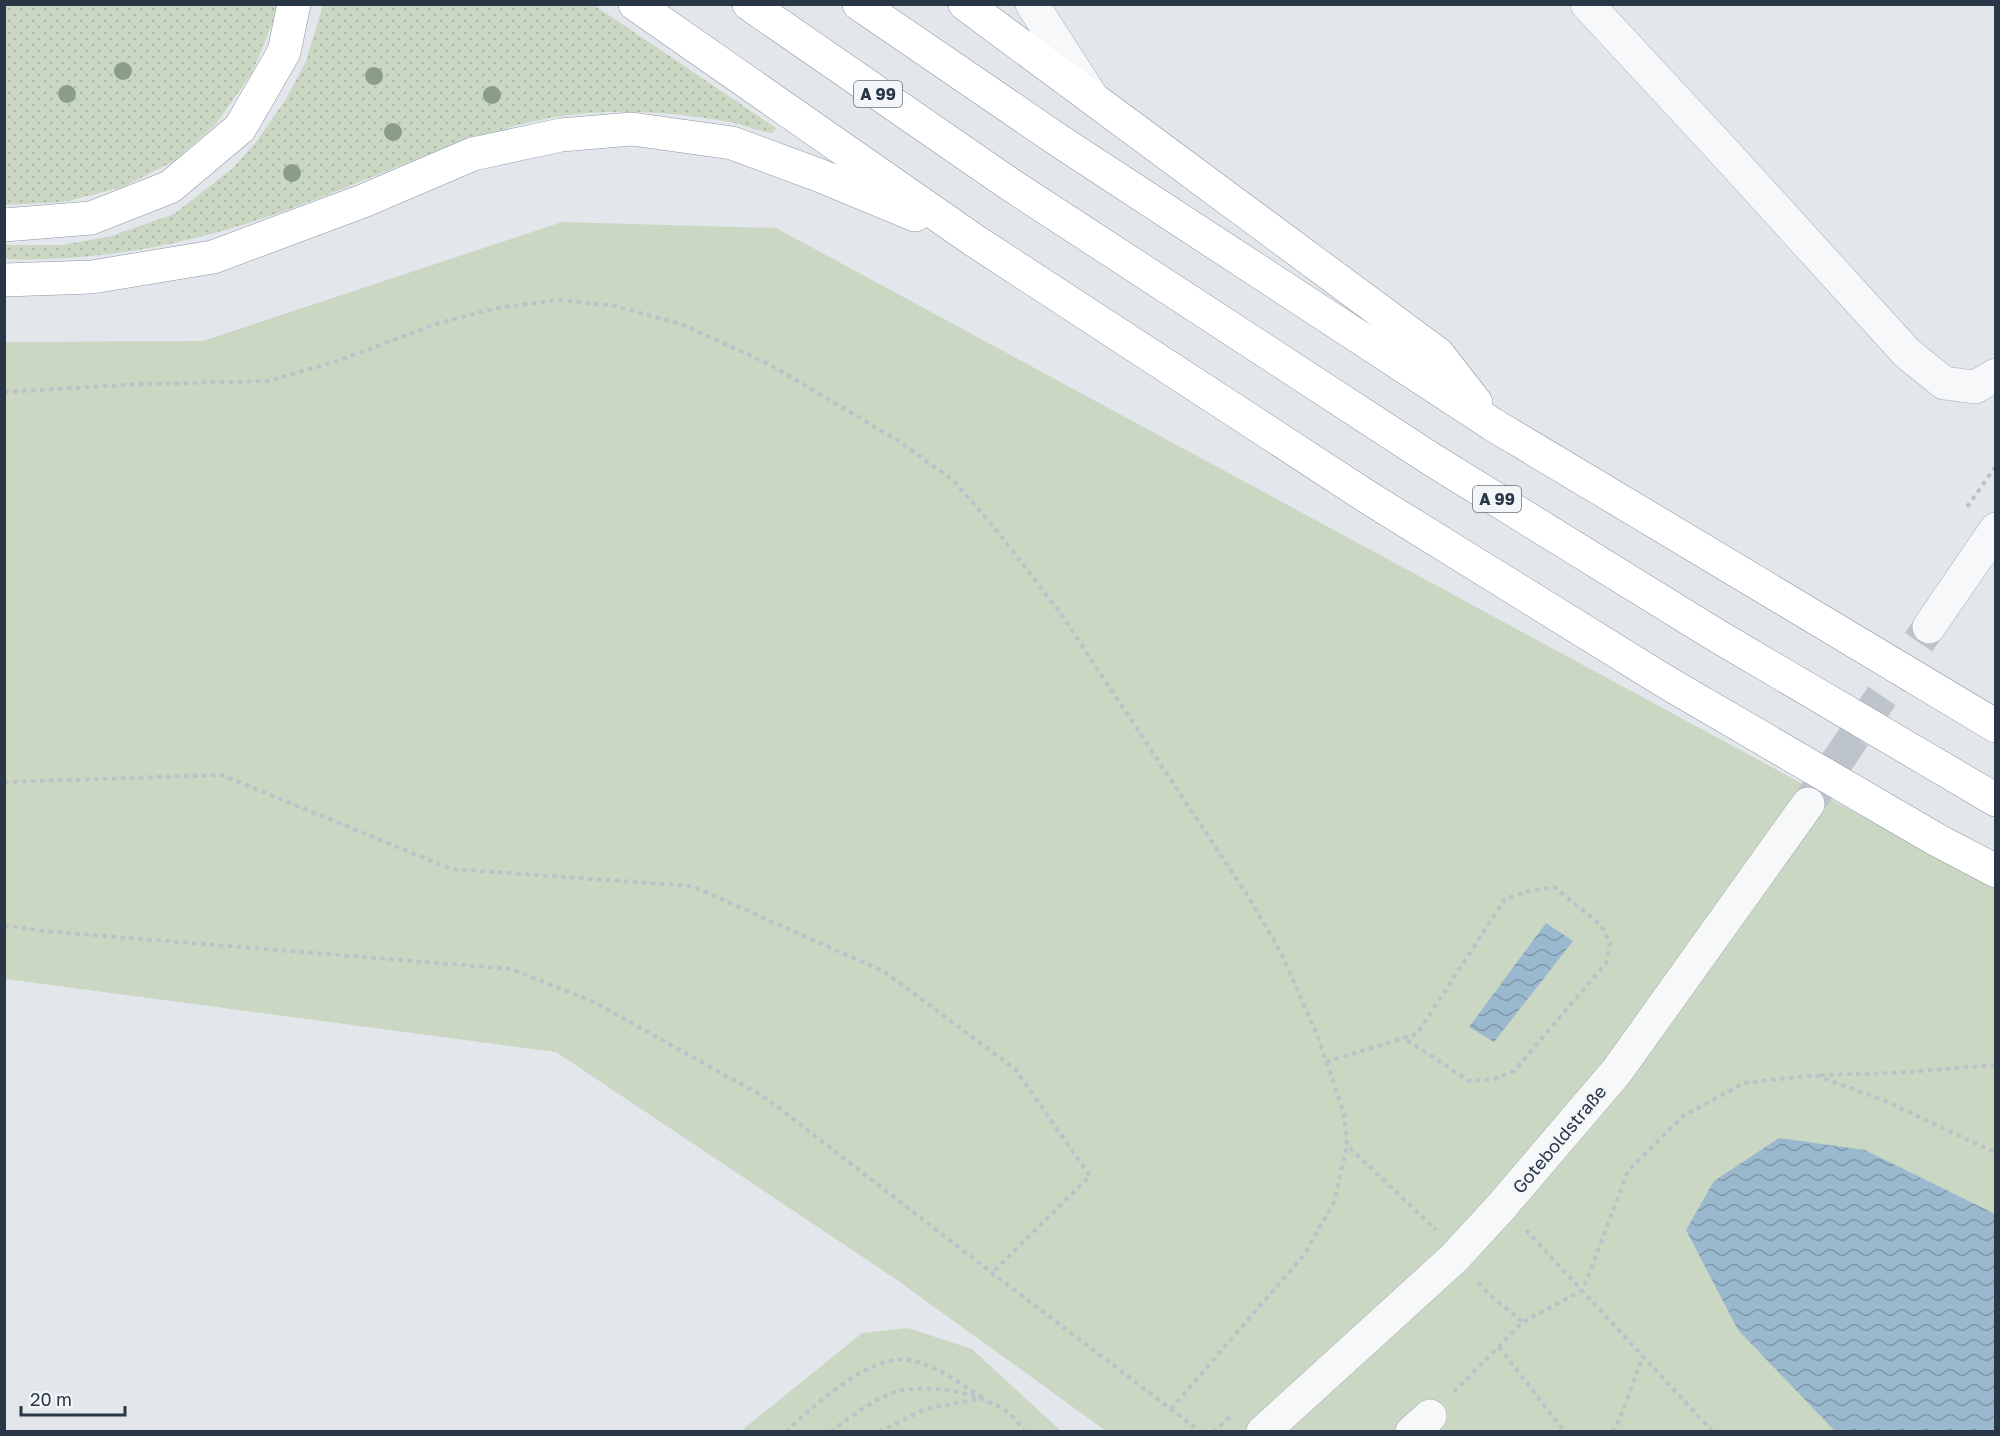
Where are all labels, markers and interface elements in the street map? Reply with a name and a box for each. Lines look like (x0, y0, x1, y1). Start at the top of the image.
road number: A 99 (854, 81, 902, 107)
road number: A 99 (1473, 486, 1521, 512)
street label: Goteboldstraße (1507, 1080, 1611, 1198)
scale bar (21, 1379, 124, 1417)
text: 20 m (30, 1388, 72, 1410)

